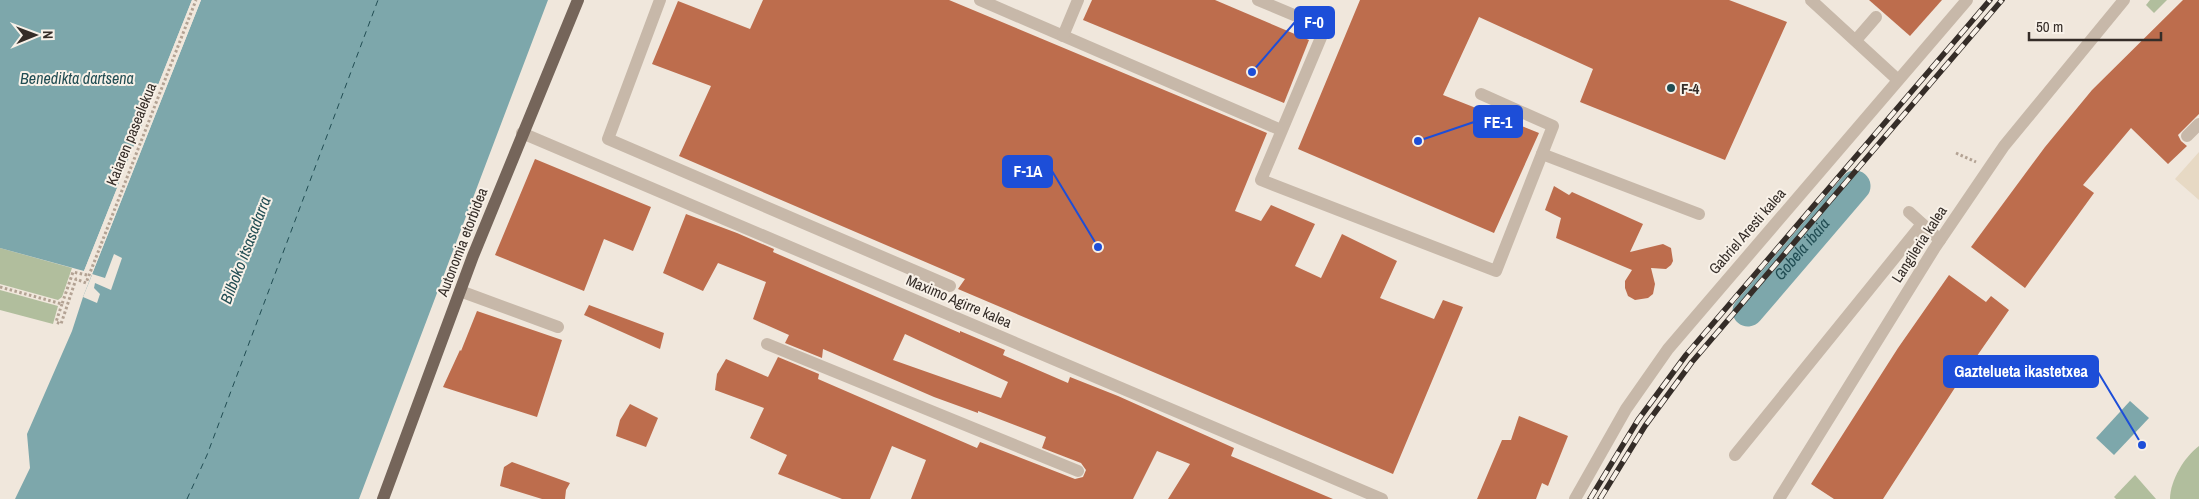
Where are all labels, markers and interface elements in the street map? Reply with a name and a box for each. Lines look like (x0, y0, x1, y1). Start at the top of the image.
callout: F-0 (1295, 7, 1334, 38)
north arrow (10, 10, 60, 60)
scale bar (2029, 10, 2162, 42)
text: F-0 (1304, 11, 1324, 33)
text: 50 m (2036, 16, 2063, 37)
text: N (39, 30, 57, 39)
water label: Benedikta dartsena (20, 67, 134, 89)
place label: F-4 (1681, 78, 1700, 99)
street label: Kaiaren pasealekua (101, 79, 161, 189)
marker: F-4 (1665, 82, 1677, 94)
callout: FE-1 (1474, 106, 1522, 137)
text: FE-1 (1484, 111, 1513, 133)
callout: F-1A (1003, 156, 1052, 187)
text: F-1A (1013, 160, 1043, 182)
street label: Gabriel Aresti kalea (1704, 183, 1790, 279)
street label: Autonomia etorbidea (431, 184, 492, 300)
water label: Bilboko itsasadarra (214, 193, 276, 307)
street label: Langileria kalea (1886, 201, 1952, 286)
water label: Gobela ibaia (1769, 213, 1834, 284)
street label: Maximo Agirre kalea (903, 269, 1015, 333)
callout: Gaztelueta ikastetxea (1944, 356, 2098, 387)
text: Gaztelueta ikastetxea (1954, 360, 2088, 382)

